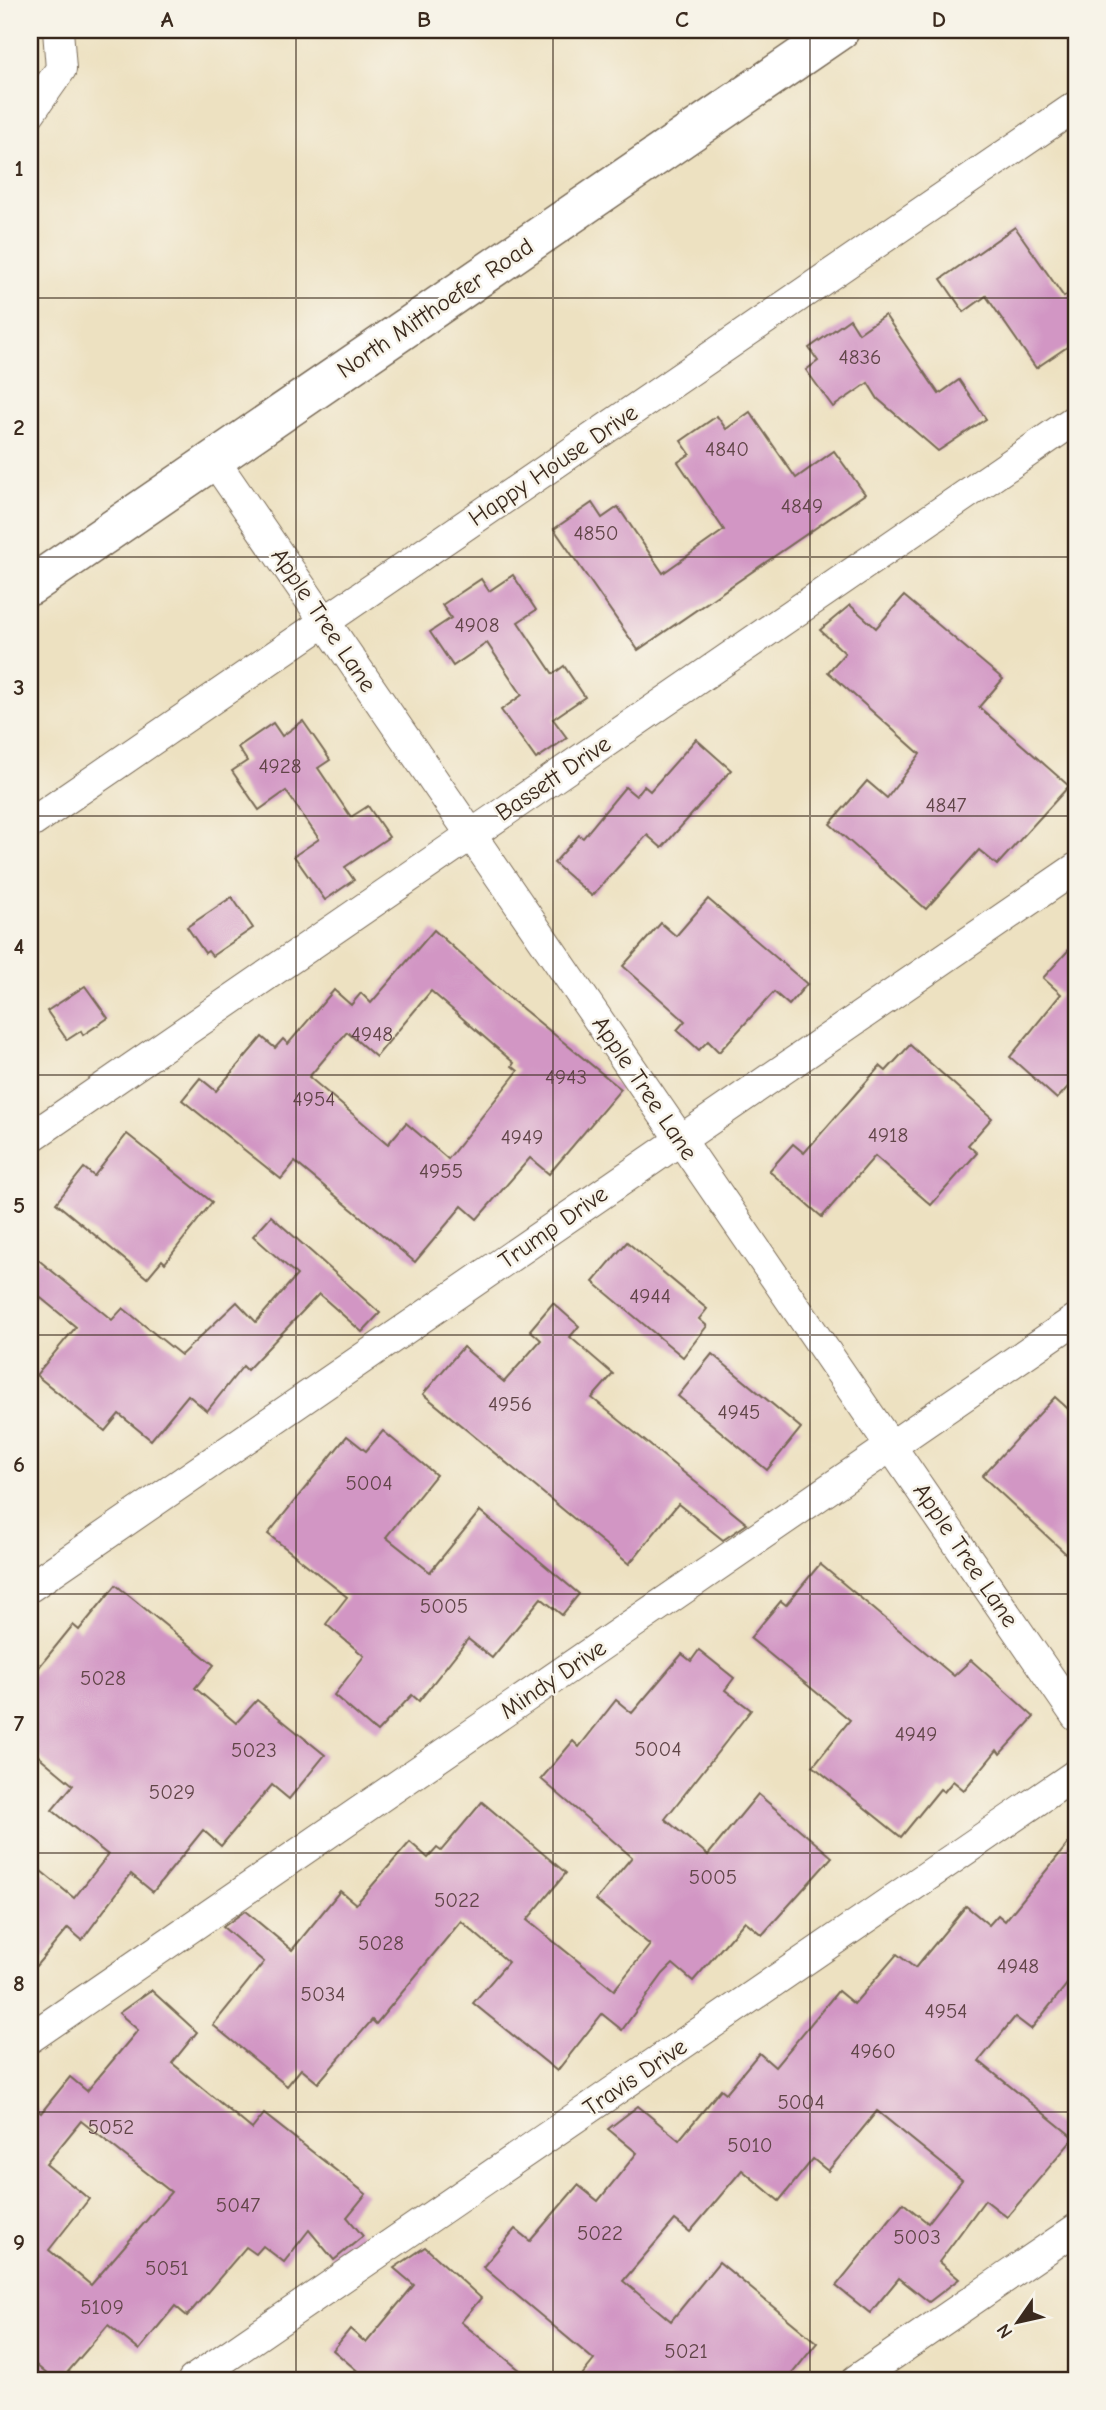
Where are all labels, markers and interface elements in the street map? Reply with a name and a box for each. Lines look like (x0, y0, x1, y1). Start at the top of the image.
text: A (161, 6, 174, 33)
text: B (417, 6, 431, 33)
text: C (675, 6, 689, 33)
text: D (932, 6, 946, 33)
text: 1 (14, 155, 24, 182)
street label: North Mitthoefer Road (332, 232, 538, 384)
house number: 4836 (839, 345, 882, 369)
street label: Happy House Drive (463, 398, 643, 532)
text: 2 (13, 414, 25, 441)
house number: 4840 (705, 437, 749, 461)
house number: 4849 (781, 494, 823, 518)
house number: 4850 (573, 521, 619, 545)
street label: Apple Tree Lane (266, 543, 382, 697)
house number: 4908 (455, 613, 499, 637)
text: 3 (13, 674, 25, 701)
street label: Bassett Drive (490, 729, 616, 827)
house number: 4928 (258, 754, 302, 778)
house number: 4847 (925, 793, 967, 817)
text: 4 (14, 933, 25, 960)
street label: Apple Tree Lane (587, 1011, 703, 1165)
house number: 4948 (351, 1022, 393, 1046)
house number: 4943 (545, 1065, 587, 1089)
house number: 4954 (293, 1087, 335, 1111)
house number: 4918 (868, 1123, 908, 1147)
house number: 4949 (501, 1125, 543, 1149)
house number: 4955 (419, 1159, 463, 1183)
street label: Trump Drive (493, 1179, 613, 1275)
text: 5 (13, 1192, 25, 1219)
house number: 4944 (629, 1284, 671, 1308)
house number: 4956 (488, 1392, 532, 1416)
house number: 4945 (718, 1400, 760, 1424)
text: 6 (13, 1451, 25, 1478)
house number: 5004 (345, 1471, 393, 1495)
street label: Apple Tree Lane (908, 1478, 1024, 1632)
house number: 5005 (420, 1594, 468, 1618)
street label: Mindy Drive (495, 1633, 611, 1725)
house number: 5028 (80, 1666, 126, 1690)
text: 7 (14, 1710, 25, 1737)
house number: 4949 (895, 1722, 937, 1746)
house number: 5004 (634, 1737, 682, 1761)
house number: 5023 (231, 1738, 277, 1762)
house number: 5029 (149, 1780, 195, 1804)
house number: 5005 (689, 1865, 737, 1889)
house number: 5022 (434, 1888, 480, 1912)
house number: 5028 (358, 1931, 404, 1955)
house number: 4948 (997, 1954, 1039, 1978)
text: 8 (13, 1970, 25, 1997)
house number: 5034 (301, 1982, 345, 2006)
house number: 4954 (925, 1999, 967, 2023)
street label: Travis Drive (578, 2032, 692, 2122)
house number: 4960 (850, 2039, 896, 2063)
house number: 5004 (777, 2090, 825, 2114)
house number: 5052 (88, 2115, 134, 2139)
house number: 5010 (727, 2133, 773, 2157)
house number: 5047 (216, 2193, 260, 2217)
house number: 5022 (577, 2221, 623, 2245)
house number: 5003 (893, 2225, 941, 2249)
text: 9 (13, 2229, 25, 2256)
house number: 5051 (145, 2256, 189, 2280)
north arrow (984, 2288, 1054, 2358)
house number: 5109 (80, 2295, 124, 2319)
text: N (992, 2320, 1017, 2342)
house number: 5021 (664, 2339, 708, 2363)

